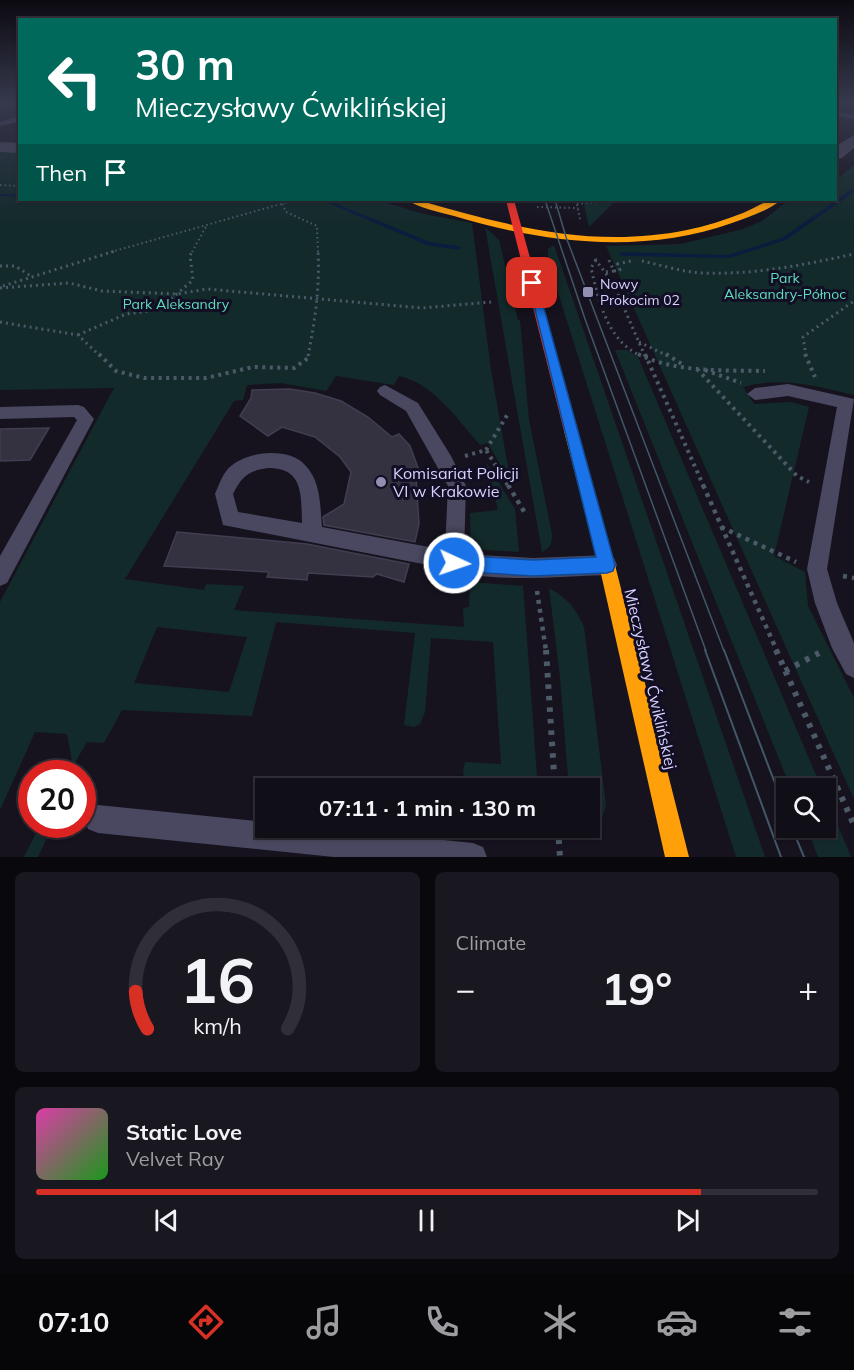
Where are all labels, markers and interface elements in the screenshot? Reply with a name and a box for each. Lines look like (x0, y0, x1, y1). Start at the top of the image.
text: 30 m (135, 38, 235, 91)
icon: left (36, 42, 114, 120)
text: Mieczysławy Ćwiklińskiej (135, 90, 447, 124)
icon: arrive (99, 156, 132, 189)
text: Then (36, 159, 87, 187)
pin (506, 257, 557, 308)
icon: arrive (515, 266, 548, 299)
park label: Park Aleksandry-Północ (724, 269, 846, 303)
place label: Nowy Prokocim 02 (600, 275, 680, 309)
marker: Nowy Prokocim 02 (581, 285, 595, 299)
park label: Park Aleksandry (123, 295, 230, 313)
place label: Komisariat Policji VI w Krakowie (393, 463, 519, 501)
marker: Komisariat Policji VI w Krakowie (374, 475, 388, 489)
position arrow (422, 531, 486, 595)
street label: Mieczysławy Ćwiklińskiej (620, 587, 682, 771)
speed limit sign: 20 (18, 760, 96, 838)
map controls (776, 778, 836, 838)
button: search (776, 778, 836, 838)
text: 07:11 · 1 min · 130 m (319, 794, 536, 822)
text: Climate (456, 930, 526, 955)
text: 16 (180, 940, 255, 1019)
text: 19° (601, 960, 672, 1016)
text: − (456, 968, 475, 1009)
text: + (798, 968, 818, 1009)
text: km/h (193, 1012, 241, 1039)
text: Static Love (126, 1118, 242, 1146)
text: Velvet Ray (126, 1146, 224, 1171)
icon: previous (150, 1204, 183, 1237)
icon: pause (410, 1204, 443, 1237)
icon: next (671, 1204, 704, 1237)
icon: directions (185, 1301, 227, 1343)
icon: music (303, 1301, 345, 1343)
icon: phone (421, 1301, 463, 1343)
icon: climate (539, 1301, 581, 1343)
icon: car (656, 1301, 698, 1343)
icon: filters (774, 1301, 816, 1343)
text: 07:10 (38, 1305, 109, 1339)

